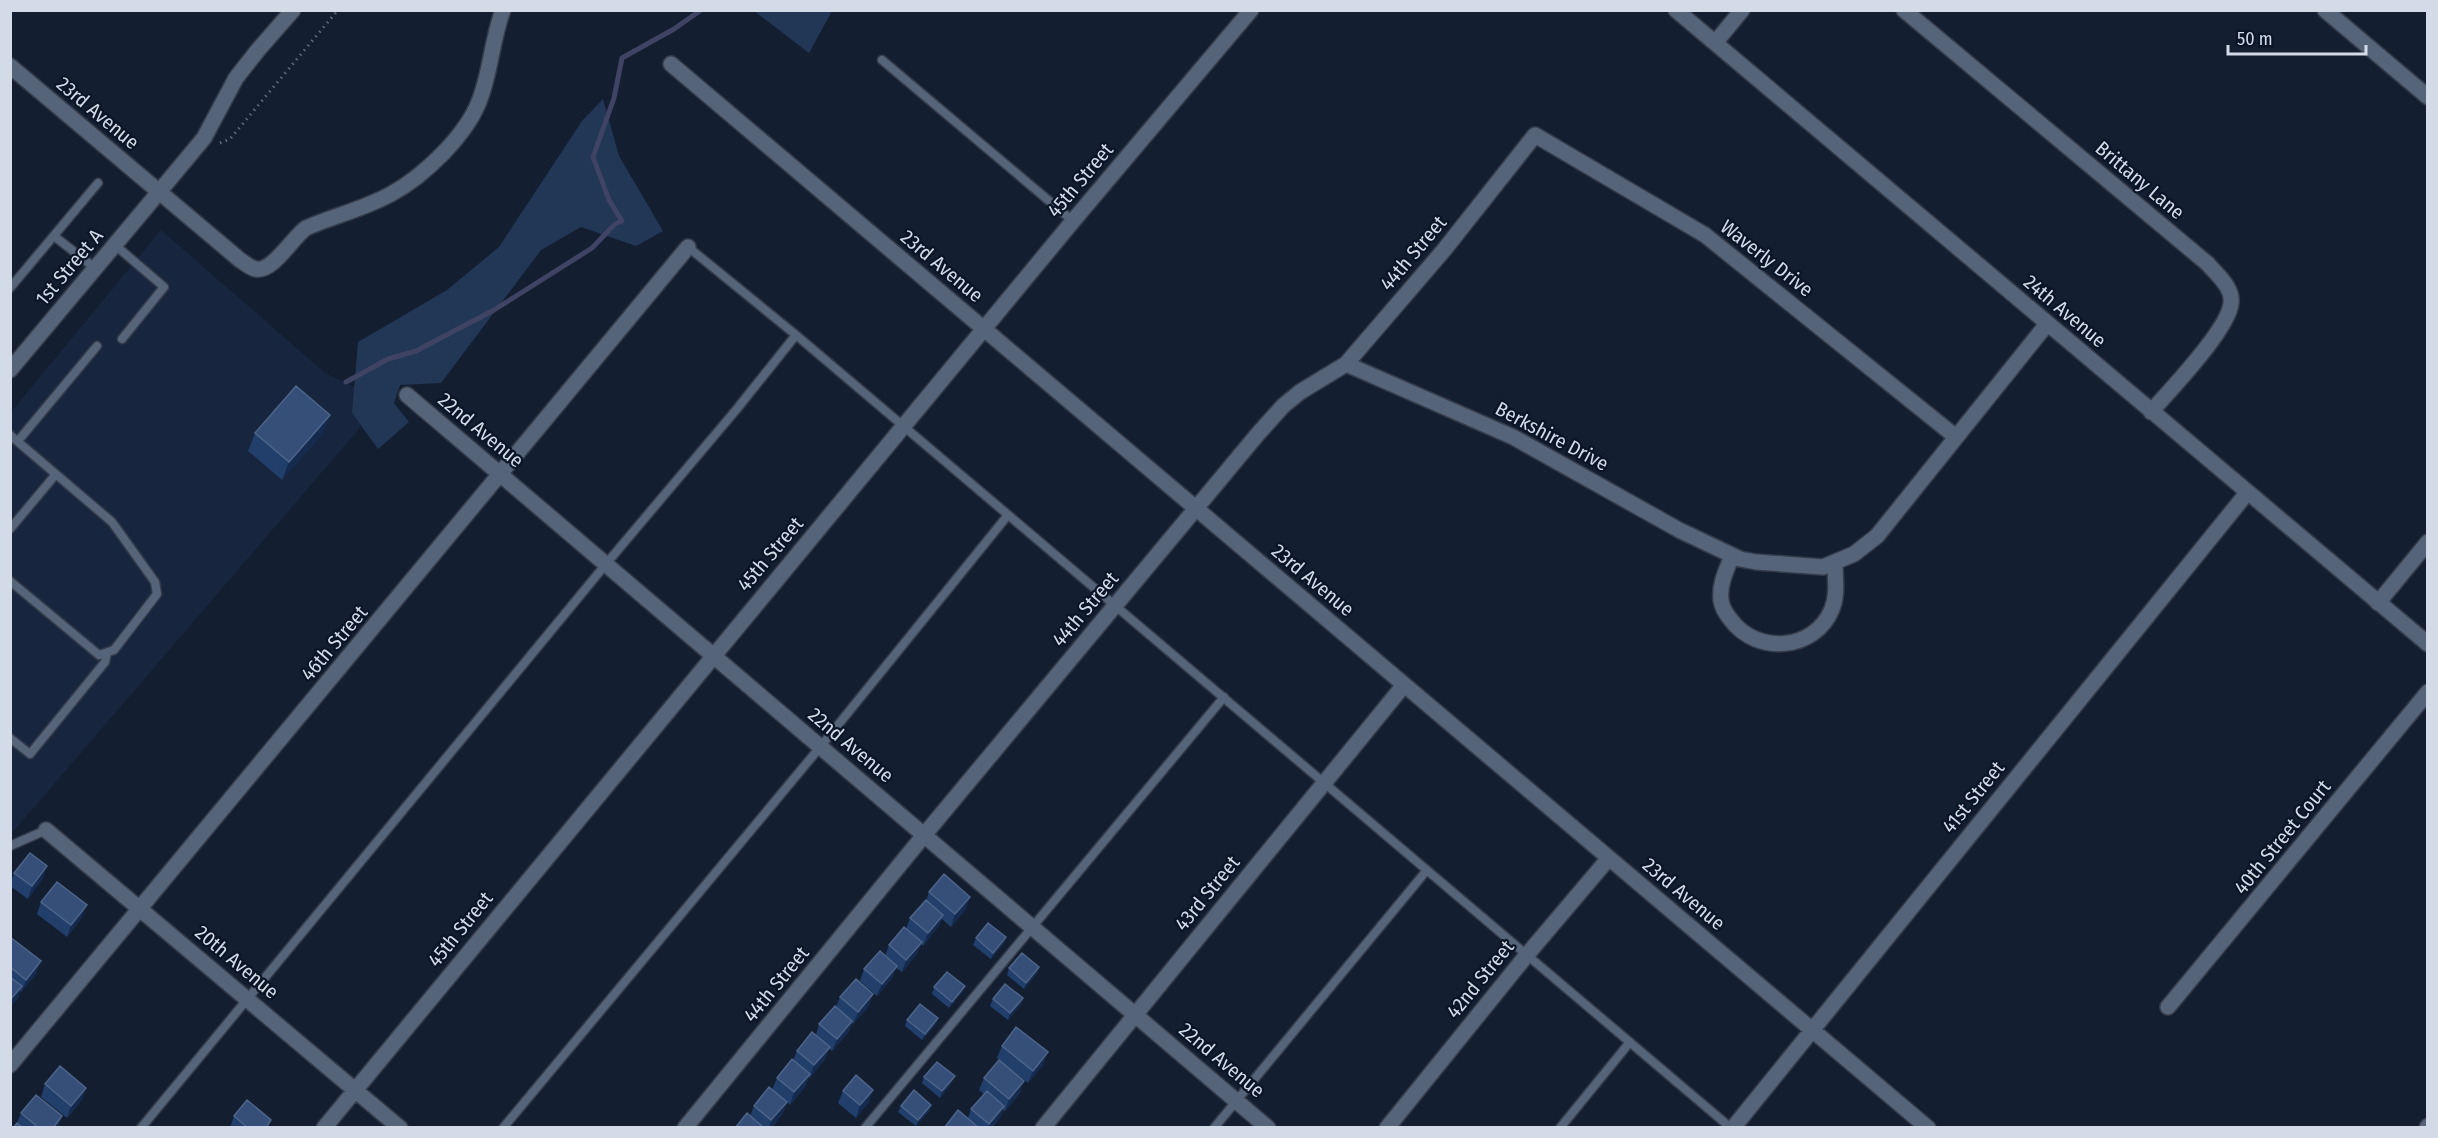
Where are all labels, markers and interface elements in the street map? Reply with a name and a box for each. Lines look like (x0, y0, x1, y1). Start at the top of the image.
scale bar (2228, 18, 2366, 56)
text: 50 m (2237, 28, 2273, 50)
street label: 23rd Avenue (52, 72, 144, 154)
street label: Brittany Lane (2091, 136, 2189, 224)
street label: 45th Street (1042, 138, 1118, 222)
street label: 44th Street (1375, 210, 1452, 295)
street label: Waverly Drive (1716, 214, 1818, 302)
street label: 1st Street A (30, 224, 108, 310)
street label: 23rd Avenue (896, 225, 988, 307)
street label: 24th Avenue (2019, 270, 2111, 352)
street label: 22nd Avenue (434, 387, 528, 473)
street label: Berkshire Drive (1491, 396, 1613, 476)
street label: 45th Street (732, 512, 808, 596)
street label: 23rd Avenue (1267, 539, 1359, 621)
street label: 44th Street (1047, 566, 1124, 651)
street label: 46th Street (296, 600, 373, 685)
street label: 22nd Avenue (804, 702, 898, 788)
street label: 41st Street (1937, 756, 2009, 838)
street label: 40th Street Court (2229, 775, 2336, 899)
street label: 43rd Street (1170, 850, 1245, 935)
street label: 23rd Avenue (1638, 853, 1730, 935)
street label: 45th Street (423, 886, 498, 971)
street label: 20th Avenue (191, 920, 283, 1004)
street label: 42nd Street (1441, 935, 1519, 1023)
street label: 44th Street (738, 941, 814, 1027)
street label: 22nd Avenue (1175, 1017, 1269, 1103)

